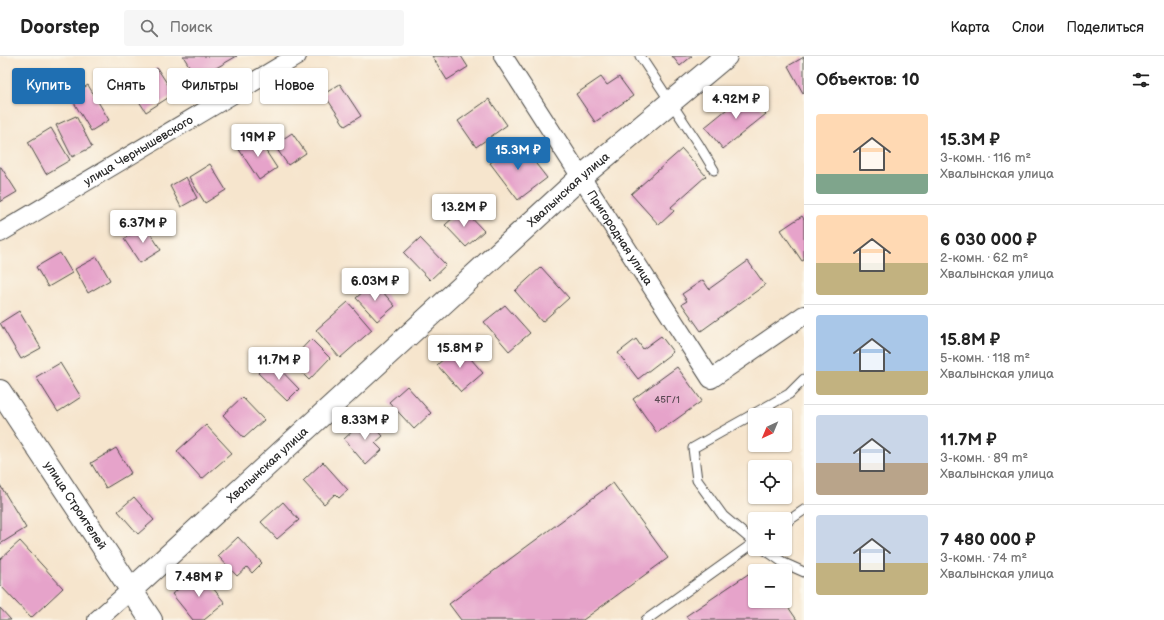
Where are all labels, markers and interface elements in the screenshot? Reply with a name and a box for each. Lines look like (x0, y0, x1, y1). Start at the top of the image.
search box (124, 10, 404, 46)
text: Doorstep (20, 16, 100, 39)
icon: search (138, 17, 160, 39)
text: Поиск (170, 18, 213, 37)
text: Карта (950, 19, 990, 36)
text: Слои (1012, 19, 1044, 36)
text: Поделиться (1066, 19, 1144, 36)
chip: Купить (12, 68, 85, 104)
chip: Снять (93, 68, 159, 104)
chip: Фильтры (167, 68, 252, 104)
chip: Новое (260, 68, 328, 104)
icon: filters (1130, 69, 1152, 91)
text: Объектов: 10 (816, 70, 919, 90)
pin: 4.92M ₽ (699, 86, 773, 120)
text: 4.92M ₽ (712, 91, 760, 107)
street label: улица Чернышевского (81, 112, 196, 189)
pin: 19M ₽ (230, 124, 286, 158)
text: 19M ₽ (240, 129, 276, 145)
icon: home (848, 130, 896, 178)
text: 15.3M ₽ (940, 130, 1000, 150)
pin: 15.3M ₽ (481, 137, 555, 171)
text: 15.3M ₽ (495, 142, 541, 158)
street label: Хвалынская улица (524, 149, 613, 230)
text: 3-комн. · 116 m² (940, 150, 1031, 166)
text: Хвалынская улица (940, 166, 1054, 182)
street label: Пригородная улица (584, 187, 656, 288)
pin: 13.2M ₽ (427, 194, 501, 228)
text: 13.2M ₽ (441, 199, 487, 215)
pin: 6.37M ₽ (106, 210, 180, 244)
text: 6.37M ₽ (119, 215, 167, 231)
text: 6 030 000 ₽ (940, 230, 1037, 250)
icon: home (848, 231, 896, 279)
text: 2-комн. · 62 m² (940, 250, 1028, 266)
text: Хвалынская улица (940, 266, 1054, 282)
pin: 6.03M ₽ (338, 268, 412, 302)
text: 6.03M ₽ (351, 273, 399, 289)
text: 15.8M ₽ (940, 330, 1000, 350)
icon: home (848, 331, 896, 379)
pin: 15.8M ₽ (423, 335, 497, 369)
text: 15.8M ₽ (437, 340, 483, 356)
pin: 11.7M ₽ (242, 347, 316, 381)
text: 5-комн. · 118 m² (940, 350, 1030, 366)
text: 11.7M ₽ (257, 352, 301, 368)
text: Хвалынская улица (940, 366, 1054, 382)
house number: 45Г/1 (654, 394, 680, 406)
pin: 8.33M ₽ (328, 407, 402, 441)
north arrow (748, 408, 792, 452)
map controls (748, 408, 792, 608)
text: 8.33M ₽ (341, 412, 389, 428)
street label: Хвалынская улица (223, 424, 311, 506)
text: 11.7M ₽ (940, 430, 997, 450)
icon: home (848, 431, 896, 479)
text: 3-комн. · 89 m² (940, 450, 1028, 466)
street label: улица Строителей (41, 458, 110, 552)
button: locate (748, 460, 792, 504)
text: Хвалынская улица (940, 466, 1054, 482)
button: + (748, 512, 792, 556)
text: 7 480 000 ₽ (940, 530, 1036, 550)
icon: home (848, 531, 896, 579)
text: 3-комн. · 74 m² (940, 550, 1027, 566)
pin: 7.48M ₽ (162, 564, 236, 598)
button: − (748, 564, 792, 608)
text: Хвалынская улица (940, 566, 1054, 582)
text: 7.48M ₽ (175, 569, 223, 585)

